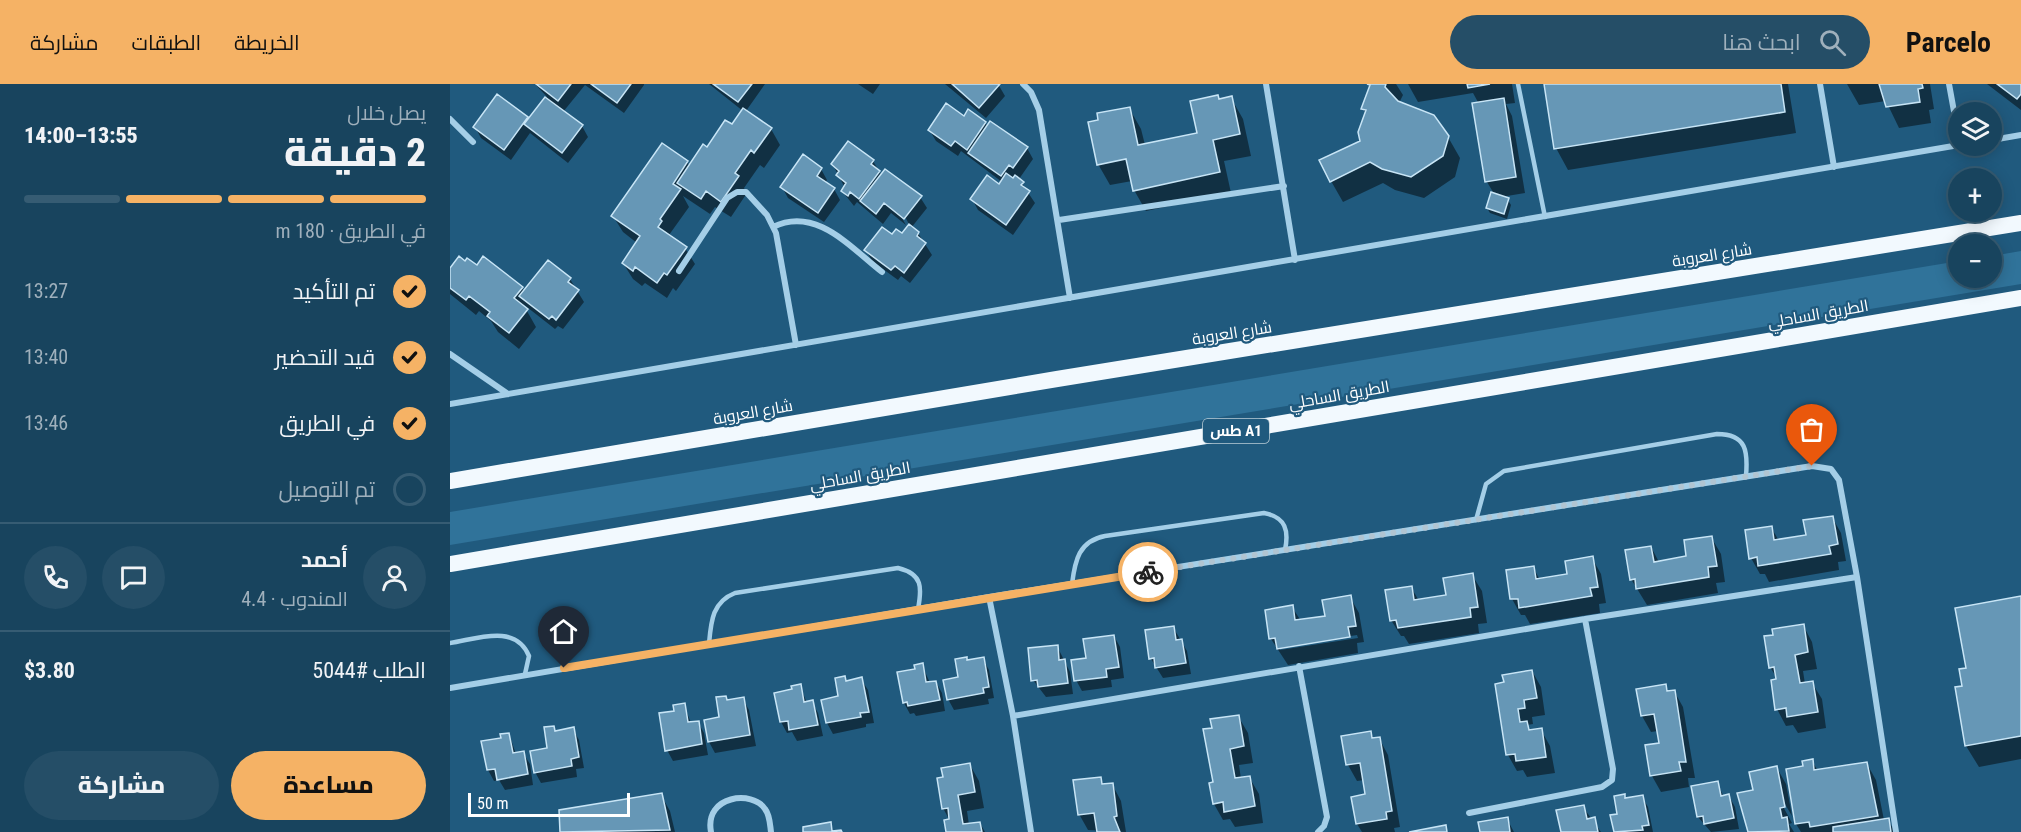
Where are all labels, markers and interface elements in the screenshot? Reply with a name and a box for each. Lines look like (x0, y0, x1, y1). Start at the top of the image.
search box (1450, 15, 1870, 69)
icon: search (1816, 26, 1849, 59)
text: Parcelo (1906, 26, 1991, 59)
text: ابحث هنا (1722, 30, 1801, 55)
text: مشاركة (30, 31, 99, 55)
text: الطبقات (132, 31, 201, 55)
text: الخريطة (234, 31, 300, 55)
text: يصل خلال (347, 101, 426, 125)
map controls (1948, 102, 2002, 288)
button: layers (1948, 102, 2002, 156)
text: 13:55–14:00 (24, 123, 138, 148)
text: 2 دقيقة (284, 130, 426, 176)
button: + (1948, 168, 2002, 222)
text: في الطريق · 180 m (276, 219, 426, 243)
button: − (1948, 234, 2002, 288)
street label: شارع العروبة (1671, 239, 1754, 273)
icon: check (393, 275, 426, 308)
text: 13:27 (24, 279, 68, 303)
text: تم التأكيد (293, 279, 375, 304)
street label: الطريق الساحلي (1766, 296, 1871, 336)
street label: شارع العروبة (1191, 317, 1274, 351)
icon: check (393, 341, 426, 374)
text: 13:40 (24, 345, 68, 369)
text: قيد التحضير (275, 345, 375, 370)
street label: الطريق الساحلي (1287, 377, 1392, 417)
street label: شارع العروبة (712, 396, 795, 430)
pin (1786, 404, 1837, 466)
icon: check (393, 407, 426, 440)
text: 13:46 (24, 411, 68, 435)
text: في الطريق (279, 411, 375, 436)
icon: bag (1795, 413, 1828, 446)
road number: طس A1 (1203, 419, 1269, 443)
street label: الطريق الساحلي (808, 458, 913, 498)
text: تم التوصيل (279, 477, 375, 502)
courier (1118, 542, 1178, 602)
button: phone (24, 546, 87, 609)
button: chat (102, 546, 165, 609)
button: person (363, 546, 426, 609)
text: أحمد (301, 547, 348, 572)
icon: bike (1132, 556, 1165, 589)
text: المندوب · 4.4 (241, 587, 348, 611)
pin (538, 606, 589, 668)
icon: home (547, 615, 580, 648)
text: $3.80 (24, 658, 75, 683)
text: الطلب #5044 (312, 658, 426, 683)
button: مشاركة (24, 751, 219, 820)
button: مساعدة (231, 751, 426, 820)
scale bar (468, 790, 630, 818)
text: 50 m (477, 794, 509, 813)

